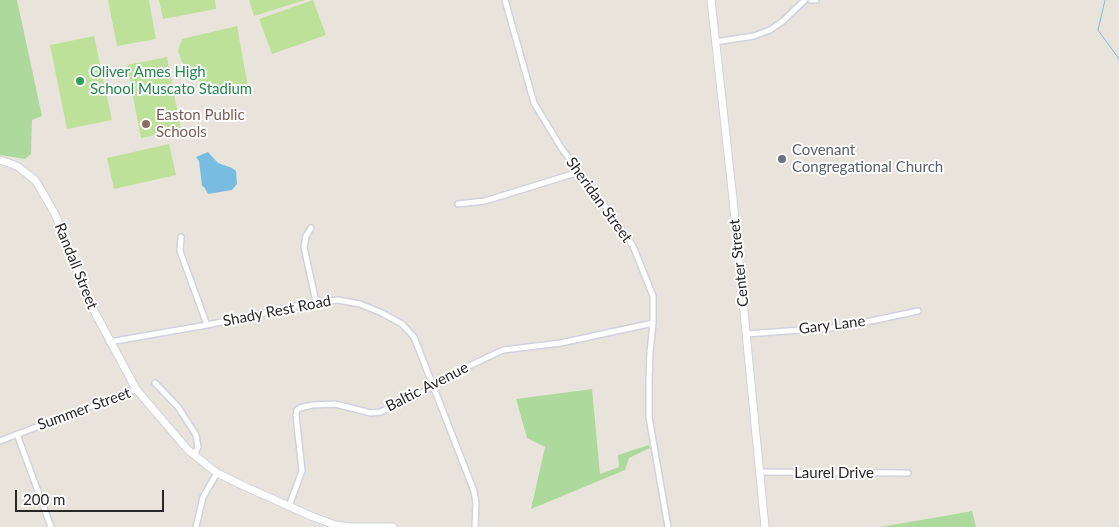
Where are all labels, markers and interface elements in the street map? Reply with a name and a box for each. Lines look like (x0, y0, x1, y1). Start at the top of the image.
place label: Oliver Ames High School Muscato Stadium (90, 63, 252, 98)
marker: Oliver Ames High School Muscato Stadium (74, 75, 86, 87)
place label: Easton Public Schools (156, 106, 245, 141)
marker: Easton Public Schools (140, 118, 152, 130)
place label: Covenant Congregational Church (792, 141, 943, 176)
marker: Covenant Congregational Church (776, 153, 788, 165)
street label: Sheridan Street (562, 154, 636, 246)
street label: Center Street (725, 218, 753, 308)
street label: Randall Street (51, 220, 101, 312)
street label: Shady Rest Road (221, 292, 333, 330)
street label: Gary Lane (798, 312, 866, 338)
street label: Baltic Avenue (383, 358, 471, 416)
street label: Summer Street (35, 384, 133, 434)
street label: Laurel Drive (794, 464, 874, 482)
scale bar (18, 480, 166, 512)
text: 200 m (23, 490, 65, 508)

